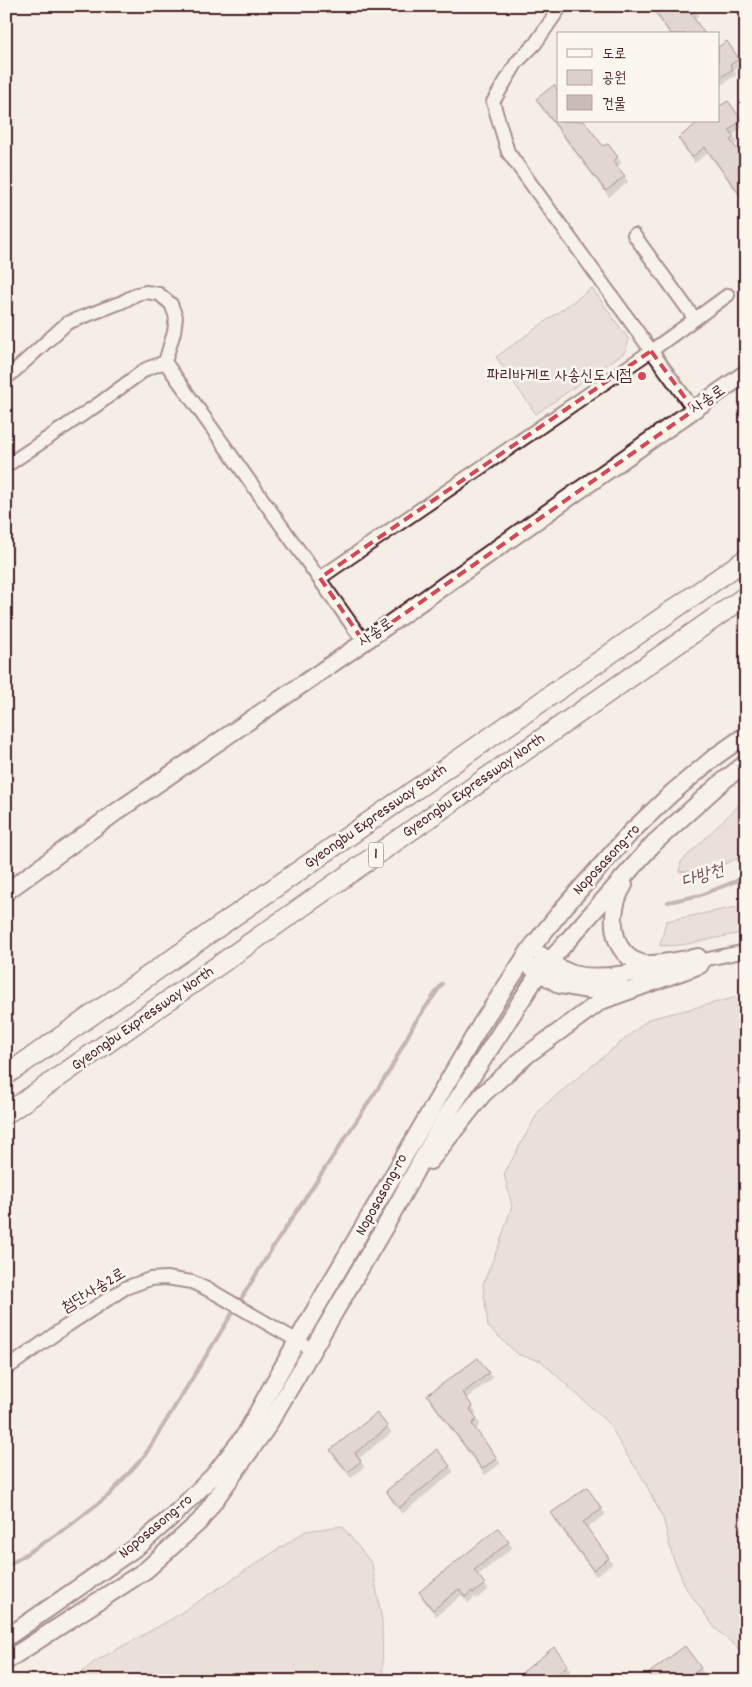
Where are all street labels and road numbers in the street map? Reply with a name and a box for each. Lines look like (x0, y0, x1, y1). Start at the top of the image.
street label: 사송로 (686, 380, 730, 420)
street label: 사송로 (354, 613, 398, 653)
street label: Gyeongbu Expressway North (398, 728, 550, 844)
street label: Gyeongbu Expressway South (300, 759, 452, 875)
street label: Noposasong-ro (568, 819, 646, 901)
road number: 1 (368, 842, 384, 868)
street label: Gyeongbu Expressway North (67, 961, 219, 1077)
street label: Noposasong-ro (350, 1150, 414, 1240)
street label: 첨단사송2로 (57, 1263, 131, 1319)
street label: Noposasong-ro (114, 1489, 198, 1565)

